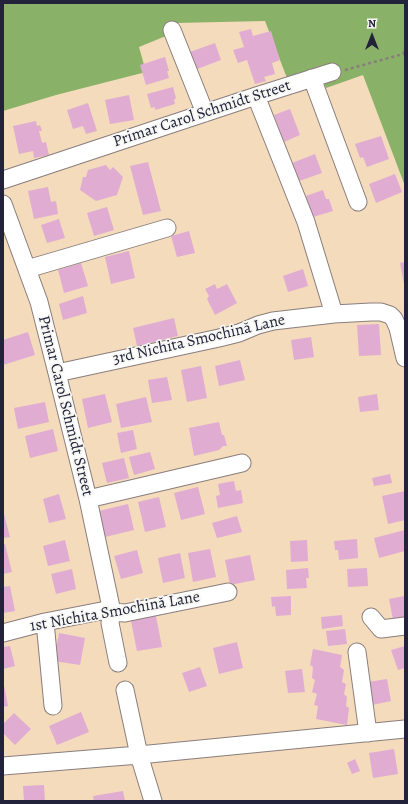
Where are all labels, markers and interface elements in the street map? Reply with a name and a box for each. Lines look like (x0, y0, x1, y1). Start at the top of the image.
north arrow (352, 16, 392, 56)
text: N (368, 16, 376, 31)
street label: Primar Carol Schmidt Street (111, 76, 293, 152)
street label: 3rd Nichita Smochină Lane (111, 311, 287, 369)
street label: Primar Carol Schmidt Street (33, 314, 97, 498)
street label: 1st Nichita Smochină Lane (28, 588, 202, 636)

